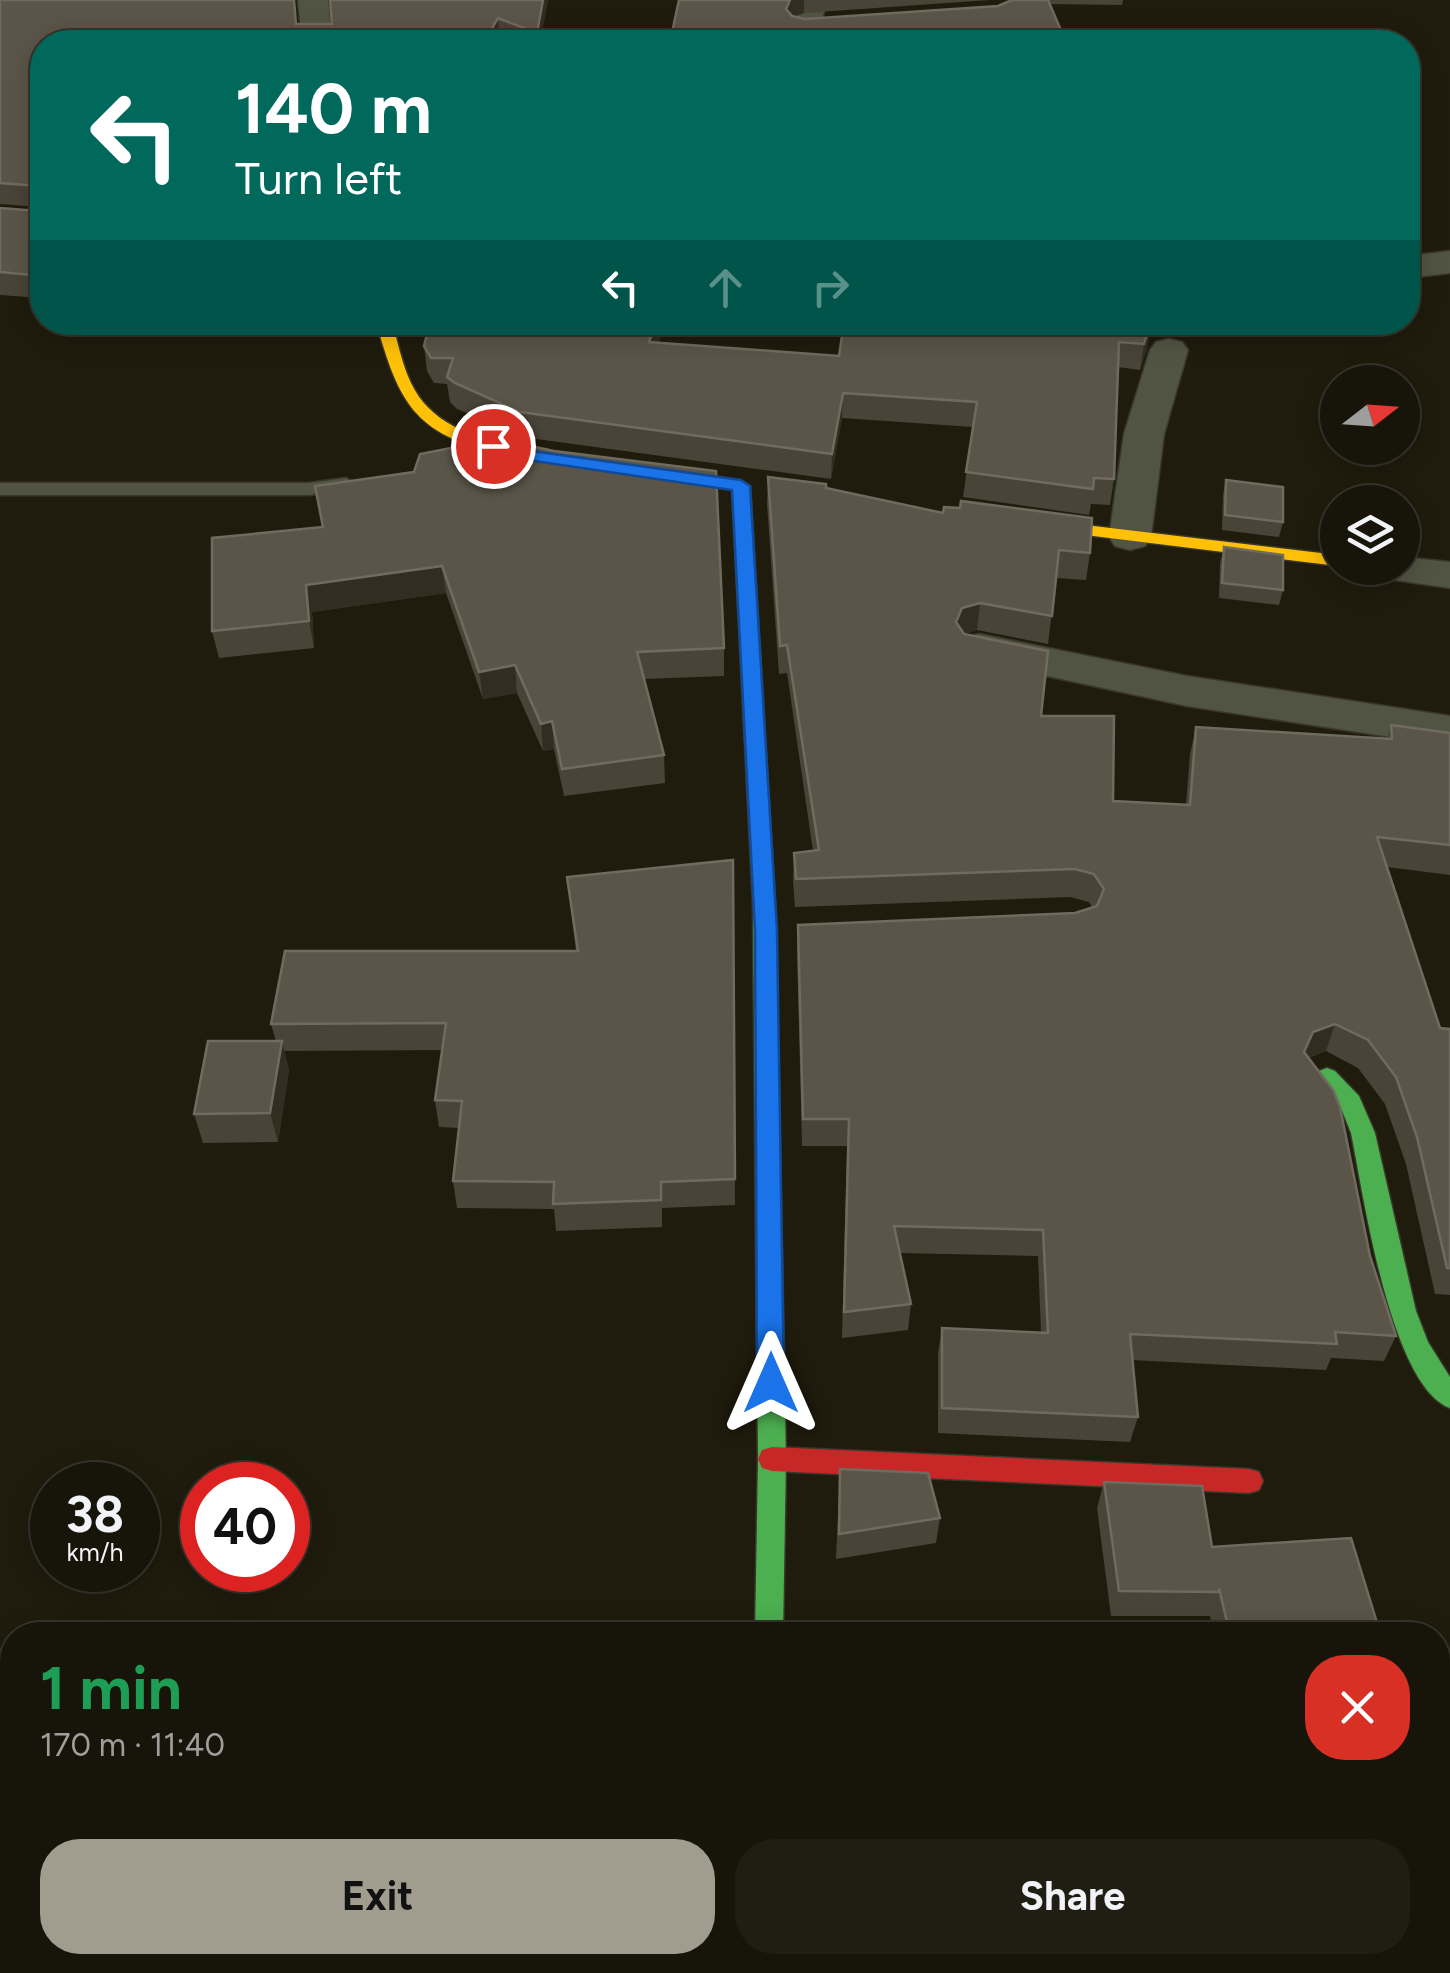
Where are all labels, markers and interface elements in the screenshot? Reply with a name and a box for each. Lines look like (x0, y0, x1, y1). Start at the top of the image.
text: 140 m (235, 66, 432, 151)
icon: left (70, 70, 200, 200)
text: Turn left (235, 151, 402, 205)
icon: left (593, 260, 648, 315)
icon: ahead (698, 260, 753, 315)
icon: right (803, 260, 858, 315)
north arrow (1320, 365, 1420, 465)
map controls (1320, 365, 1420, 585)
pin (451, 404, 536, 489)
icon: arrive (466, 419, 521, 474)
button: layers (1320, 485, 1420, 585)
position arrow (719, 1331, 823, 1435)
speed limit sign: 40 (180, 1462, 310, 1592)
text: 38 (66, 1484, 124, 1545)
text: km/h (66, 1537, 124, 1567)
text: 1 min (40, 1652, 182, 1724)
button: close (1305, 1655, 1410, 1760)
text: 170 m · 11:40 (40, 1726, 225, 1764)
button: Exit (40, 1839, 715, 1954)
button: Share (735, 1839, 1410, 1954)

